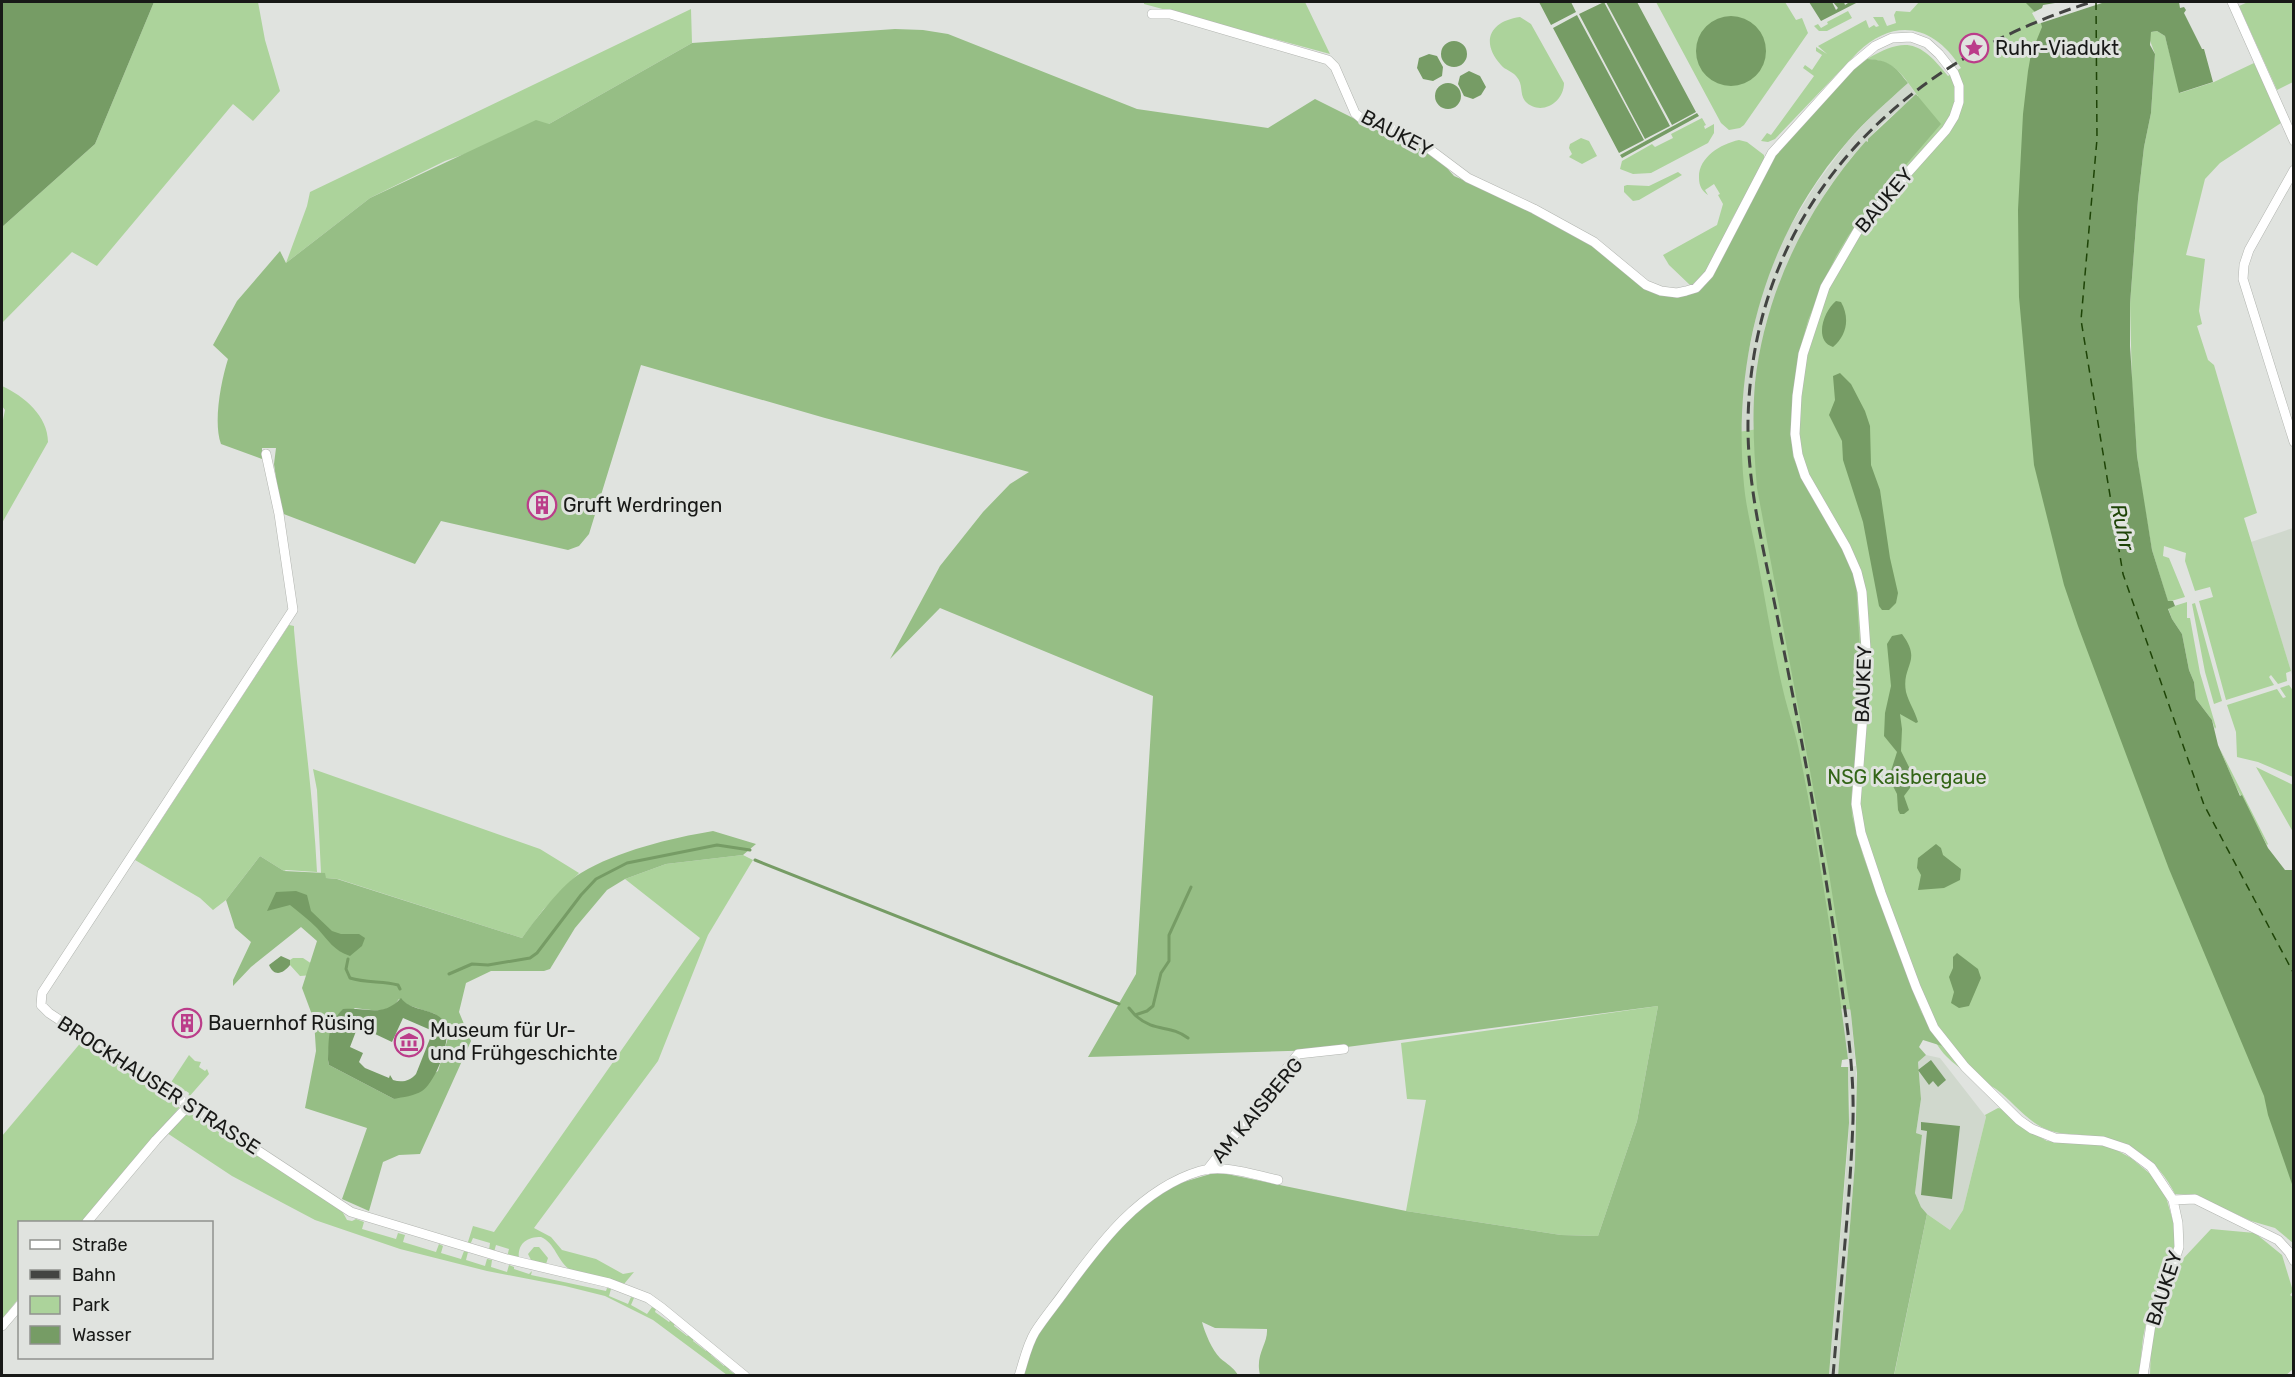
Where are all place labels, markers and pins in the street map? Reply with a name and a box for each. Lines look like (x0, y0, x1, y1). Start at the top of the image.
place icon: Ruhr-Viadukt (1958, 32, 1990, 64)
place label: Ruhr-Viadukt (1995, 36, 2119, 60)
building icon: Gruft Werdringen (526, 489, 558, 521)
place label: Gruft Werdringen (563, 493, 722, 517)
building icon: Bauernhof Rüsing (171, 1007, 203, 1039)
place label: Bauernhof Rüsing (208, 1011, 375, 1035)
place label: Museum für Ur- und Frühgeschichte (430, 1018, 618, 1065)
museum icon: Museum für Ur- und Frühgeschichte (393, 1026, 425, 1058)

